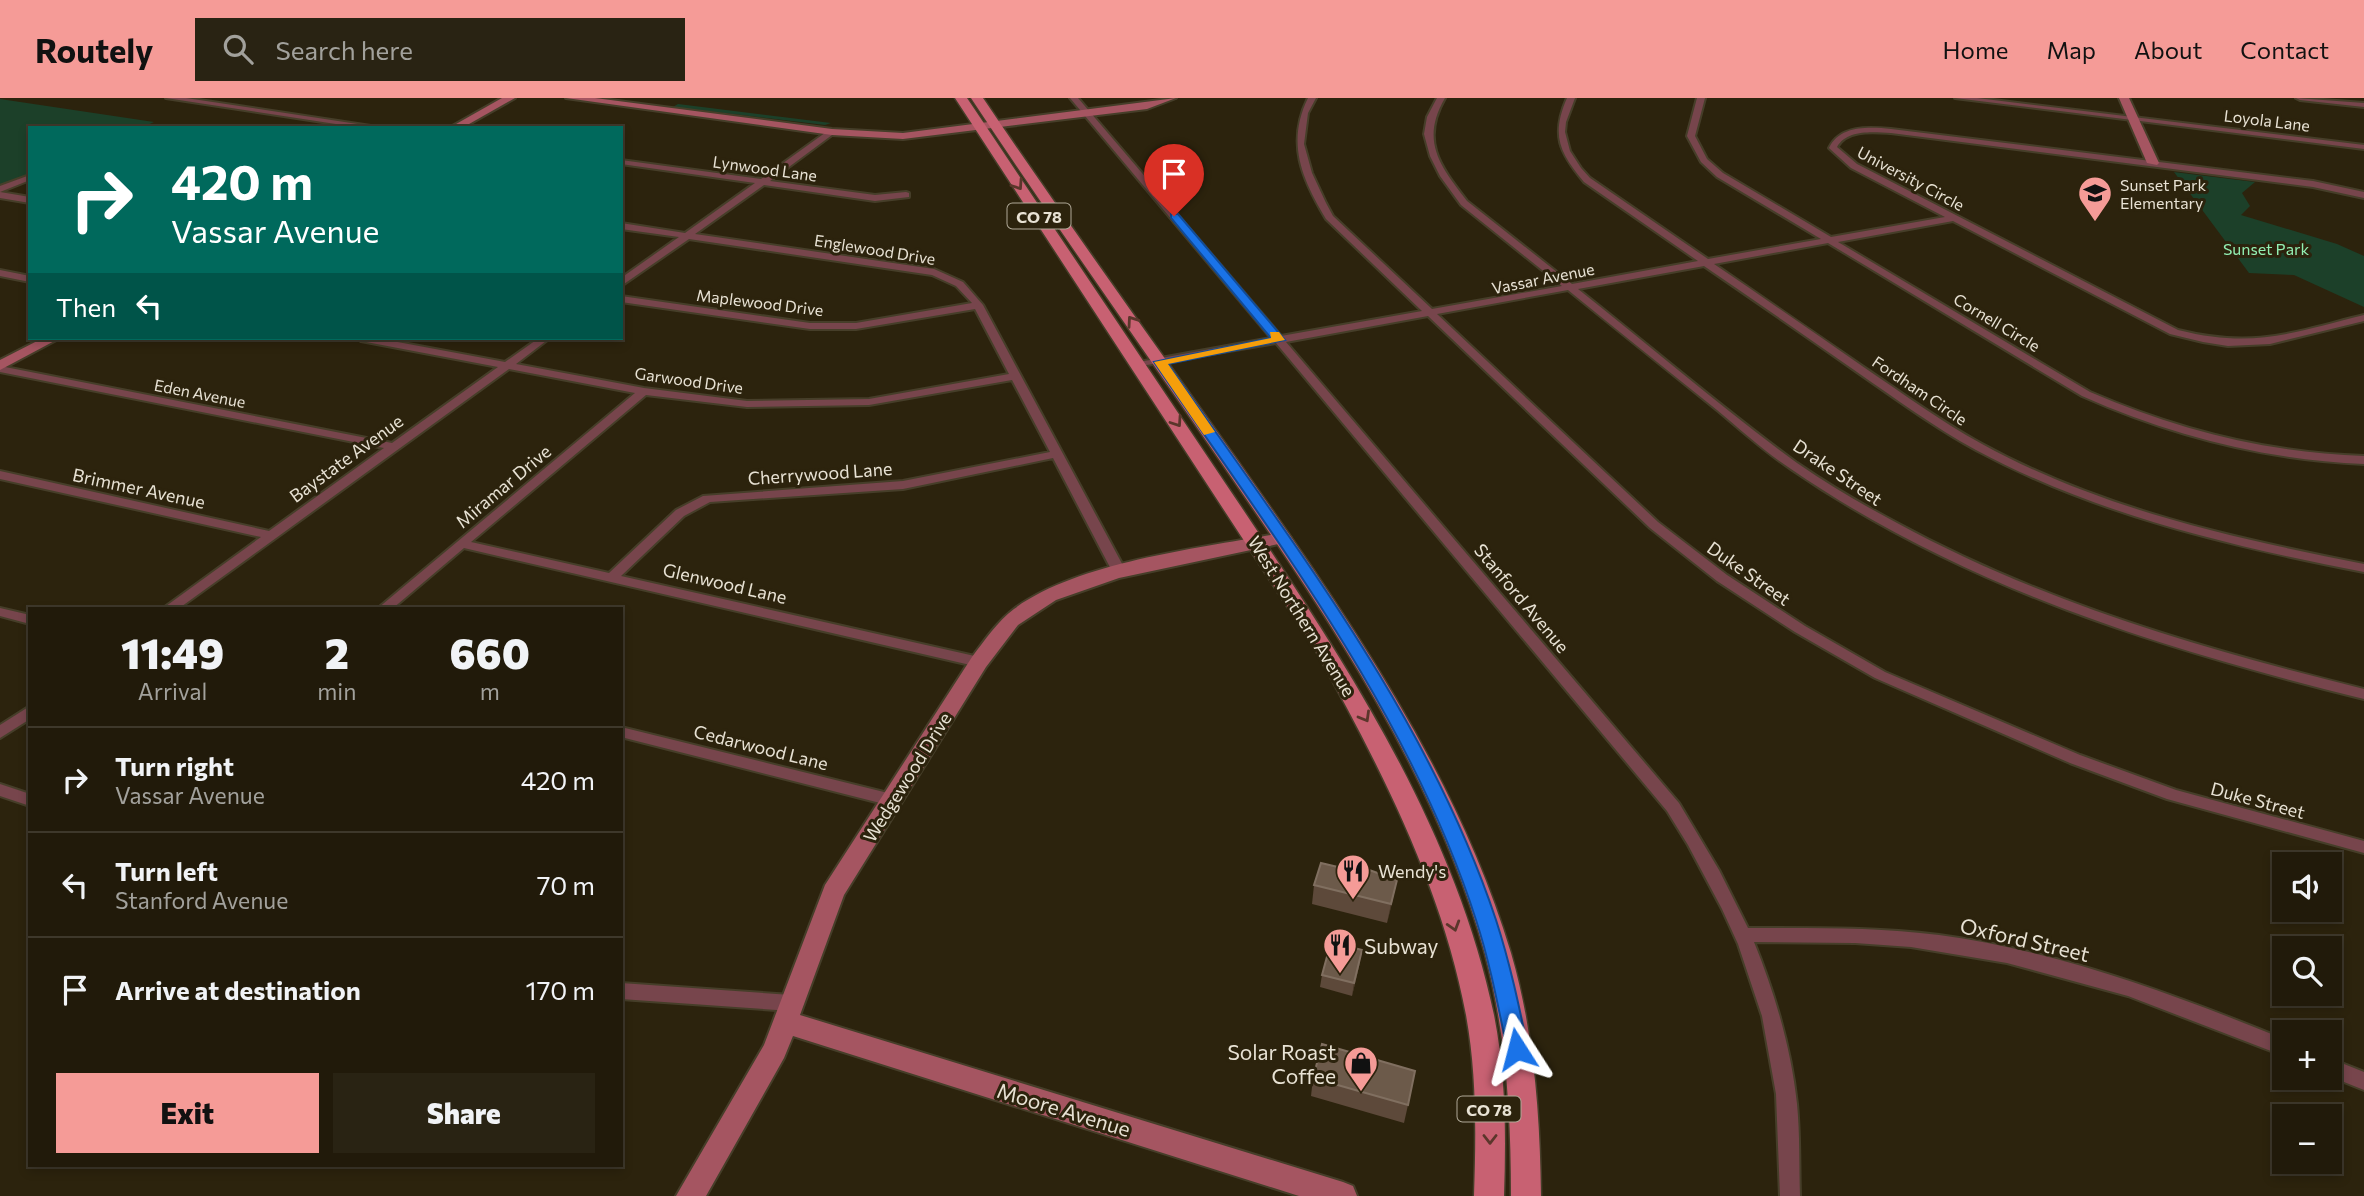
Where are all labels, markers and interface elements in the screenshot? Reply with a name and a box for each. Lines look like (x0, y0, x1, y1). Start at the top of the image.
search box (195, 18, 685, 81)
text: Routely (35, 29, 153, 70)
icon: search (219, 30, 257, 68)
text: Search here (275, 34, 413, 65)
text: Home (1943, 35, 2009, 64)
text: Map (2047, 35, 2096, 64)
text: About (2134, 35, 2202, 64)
text: Contact (2240, 35, 2329, 64)
street label: Loyola Lane (2223, 105, 2311, 135)
street label: University Circle (1854, 142, 1968, 214)
pin (1144, 144, 1204, 216)
text: 420 m (171, 150, 313, 210)
street label: Lynwood Lane (712, 151, 818, 185)
icon: right (56, 154, 147, 245)
icon: arrive (1155, 155, 1193, 193)
school or university icon: Sunset Park Elementary (2076, 174, 2114, 223)
place label: Sunset Park Elementary (2120, 175, 2207, 212)
one-way arrow (1010, 177, 1023, 190)
road number: CO 78 (1007, 204, 1070, 228)
text: Vassar Avenue (171, 210, 379, 250)
street label: Englewood Drive (813, 230, 937, 268)
park label: Sunset Park (2223, 239, 2309, 258)
street label: Vassar Avenue (1490, 259, 1596, 297)
street label: Maplewood Drive (695, 285, 825, 319)
icon: left (130, 287, 168, 325)
street label: Cornell Circle (1950, 289, 2044, 355)
text: Then (56, 291, 116, 322)
one-way arrow (1128, 316, 1140, 329)
street label: Fordham Circle (1869, 351, 1971, 429)
street label: Garwood Drive (634, 363, 744, 397)
street label: Eden Avenue (153, 375, 247, 411)
street label: Baystate Avenue (285, 409, 407, 507)
one-way arrow (1169, 414, 1181, 427)
street label: Drake Street (1789, 434, 1887, 510)
street label: Miramar Drive (451, 440, 555, 532)
street label: Cherrywood Lane (747, 457, 893, 489)
street label: Brimmer Avenue (71, 463, 207, 513)
street label: West Northern Avenue (1244, 532, 1360, 700)
street label: Duke Street (1703, 536, 1795, 610)
street label: Stanford Avenue (1470, 539, 1574, 657)
street label: Glenwood Lane (661, 558, 789, 608)
text: 11:49 (121, 626, 224, 678)
text: 2 (325, 626, 349, 678)
text: 660 (449, 626, 530, 678)
text: Arrival (138, 677, 207, 705)
text: min (317, 677, 356, 705)
text: m (480, 677, 500, 705)
street label: Wedgewood Drive (858, 708, 956, 846)
one-way arrow (1357, 710, 1370, 722)
street label: Cedarwood Lane (691, 720, 831, 774)
text: Turn right (115, 750, 234, 781)
icon: right (56, 761, 94, 799)
text: 420 m (521, 764, 595, 795)
street label: Duke Street (2209, 777, 2307, 823)
text: Vassar Avenue (115, 781, 265, 809)
restaurant icon: Wendy's (1334, 852, 1372, 901)
map controls (2272, 852, 2342, 1174)
button: sound (2272, 852, 2342, 922)
text: Turn left (115, 855, 218, 886)
place label: Wendy's (1378, 860, 1446, 882)
icon: left (56, 866, 94, 904)
text: 70 m (537, 869, 595, 900)
text: Stanford Avenue (115, 886, 288, 914)
street label: Oxford Street (1958, 912, 2092, 966)
one-way arrow (1446, 919, 1460, 932)
restaurant icon: Subway (1321, 926, 1359, 975)
place label: Subway (1364, 933, 1439, 958)
button: search (2272, 936, 2342, 1006)
icon: arrive (56, 971, 94, 1009)
text: Arrive at destination (115, 974, 361, 1005)
text: 170 m (526, 974, 595, 1005)
position arrow (1480, 1012, 1554, 1086)
button: + (2272, 1020, 2342, 1090)
place label: Solar Roast Coffee (1227, 1039, 1336, 1088)
shop icon: Solar Roast Coffee (1342, 1044, 1380, 1093)
button: Exit (56, 1073, 319, 1153)
button: Share (333, 1073, 595, 1153)
street label: Moore Avenue (994, 1077, 1134, 1141)
road number: CO 78 (1458, 1096, 1520, 1121)
button: − (2272, 1104, 2342, 1174)
one-way arrow (1482, 1135, 1498, 1145)

